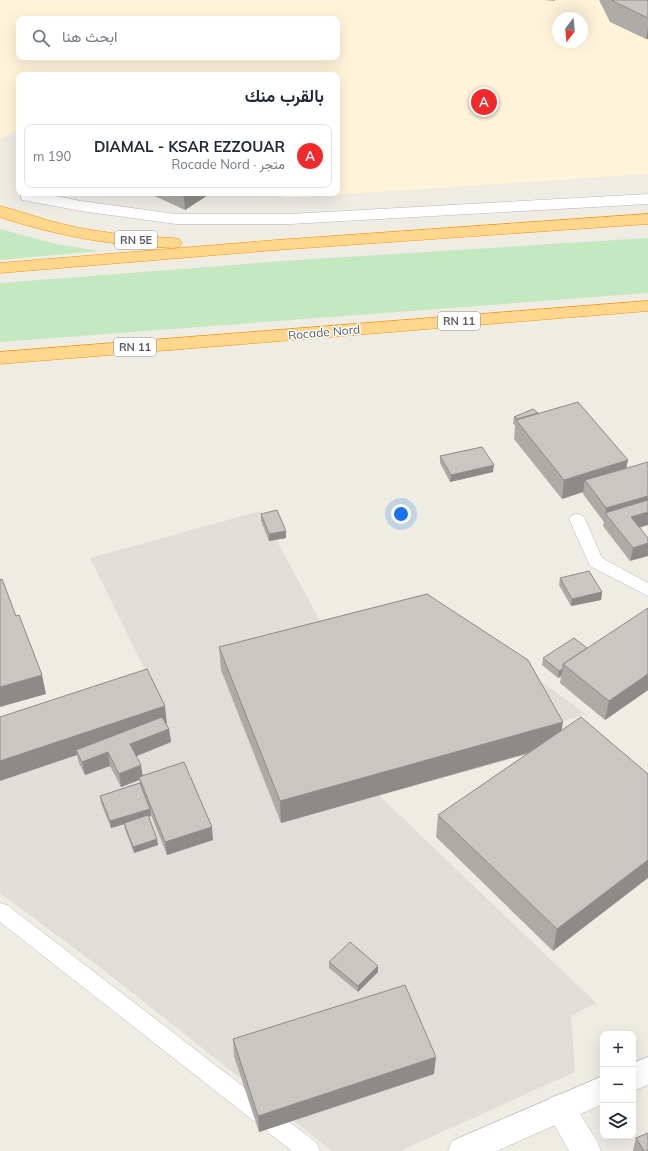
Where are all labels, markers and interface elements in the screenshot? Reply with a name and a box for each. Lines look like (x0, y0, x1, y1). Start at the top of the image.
north arrow (552, 12, 588, 48)
search box (16, 16, 340, 60)
icon: search (30, 27, 52, 49)
text: ابحث هنا (62, 27, 117, 46)
text: بالقرب منك (245, 85, 324, 106)
pin: A (471, 87, 497, 117)
text: DIAMAL - KSAR EZZOUAR (94, 137, 285, 156)
text: 190 m (33, 148, 71, 164)
text: A (305, 148, 315, 164)
text: متجر · Rocade Nord (171, 156, 285, 172)
road number: RN 5E (115, 231, 157, 249)
road number: RN 11 (438, 312, 480, 330)
street label: Rocade Nord (287, 321, 361, 343)
road number: RN 11 (114, 338, 156, 356)
your location (391, 504, 411, 524)
map controls (600, 1031, 636, 1139)
button: + (600, 1031, 636, 1067)
button: − (600, 1067, 636, 1103)
button: layers (600, 1103, 636, 1139)

